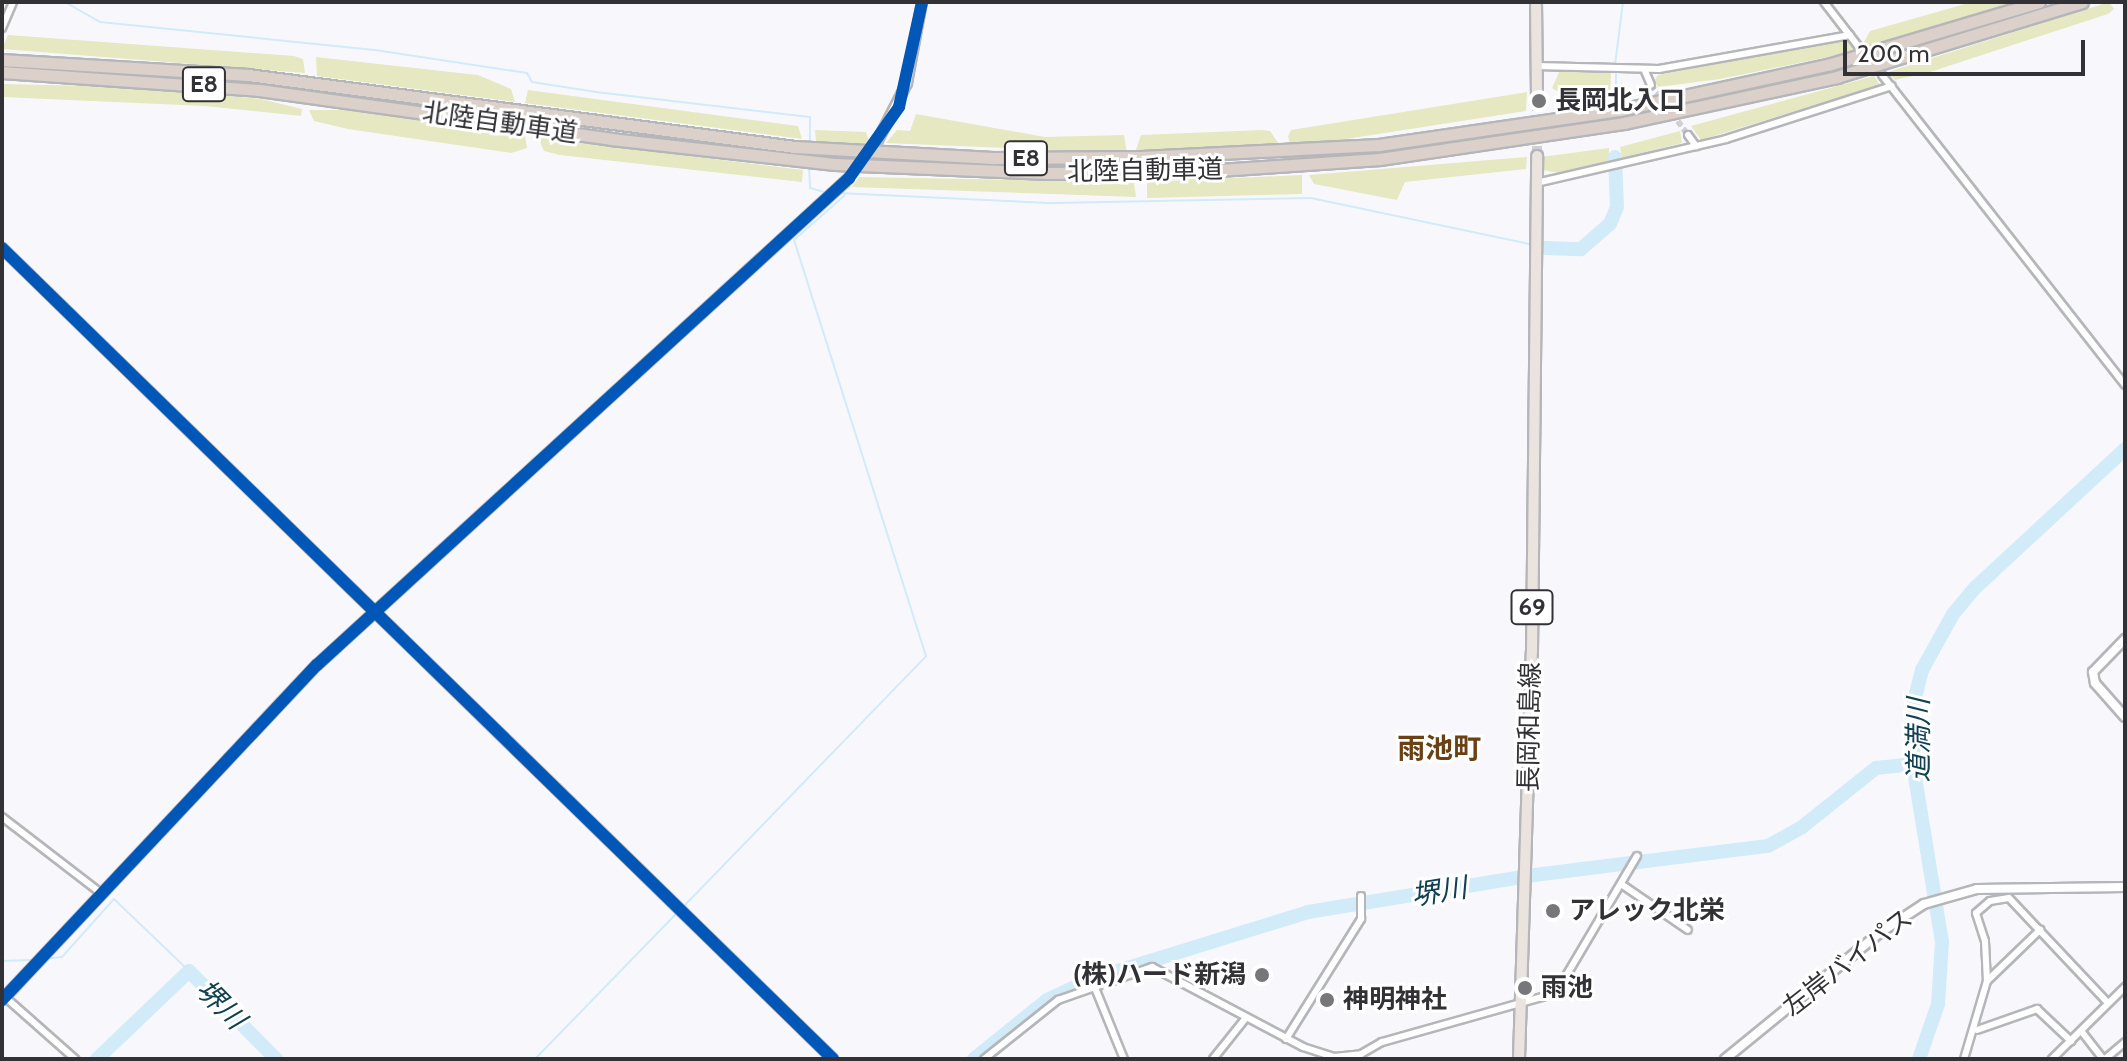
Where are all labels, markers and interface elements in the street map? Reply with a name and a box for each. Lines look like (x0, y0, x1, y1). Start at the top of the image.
scale bar (1847, 24, 2089, 74)
text: 200 m (1857, 39, 1930, 68)
road number: E8 (180, 64, 228, 104)
place label: 長岡北入口 (1555, 85, 1685, 117)
marker: 長岡北入口 (1530, 92, 1548, 110)
street label: 北陸自動車道 (421, 97, 579, 149)
road number: E8 (1002, 138, 1050, 178)
street label: 北陸自動車道 (1067, 154, 1223, 188)
road number: 69 (1510, 587, 1554, 627)
street label: 長岡和島線 (1513, 662, 1547, 792)
water label: 道満川 (1901, 698, 1935, 782)
district label: 雨池町 (1397, 731, 1481, 765)
water label: 堺川 (1409, 870, 1469, 912)
place label: アレック北栄 (1569, 895, 1725, 927)
marker: アレック北栄 (1544, 902, 1562, 920)
street label: 左岸バイパス (1777, 903, 1919, 1023)
place label: (株)ハード新潟 (1073, 959, 1246, 991)
marker: (株)ハード新潟 (1253, 966, 1271, 984)
water label: 堺川 (189, 972, 253, 1036)
place label: 雨池 (1541, 972, 1593, 1004)
marker: 雨池 (1516, 979, 1534, 997)
place label: 神明神社 (1343, 984, 1447, 1016)
marker: 神明神社 (1318, 991, 1336, 1009)

